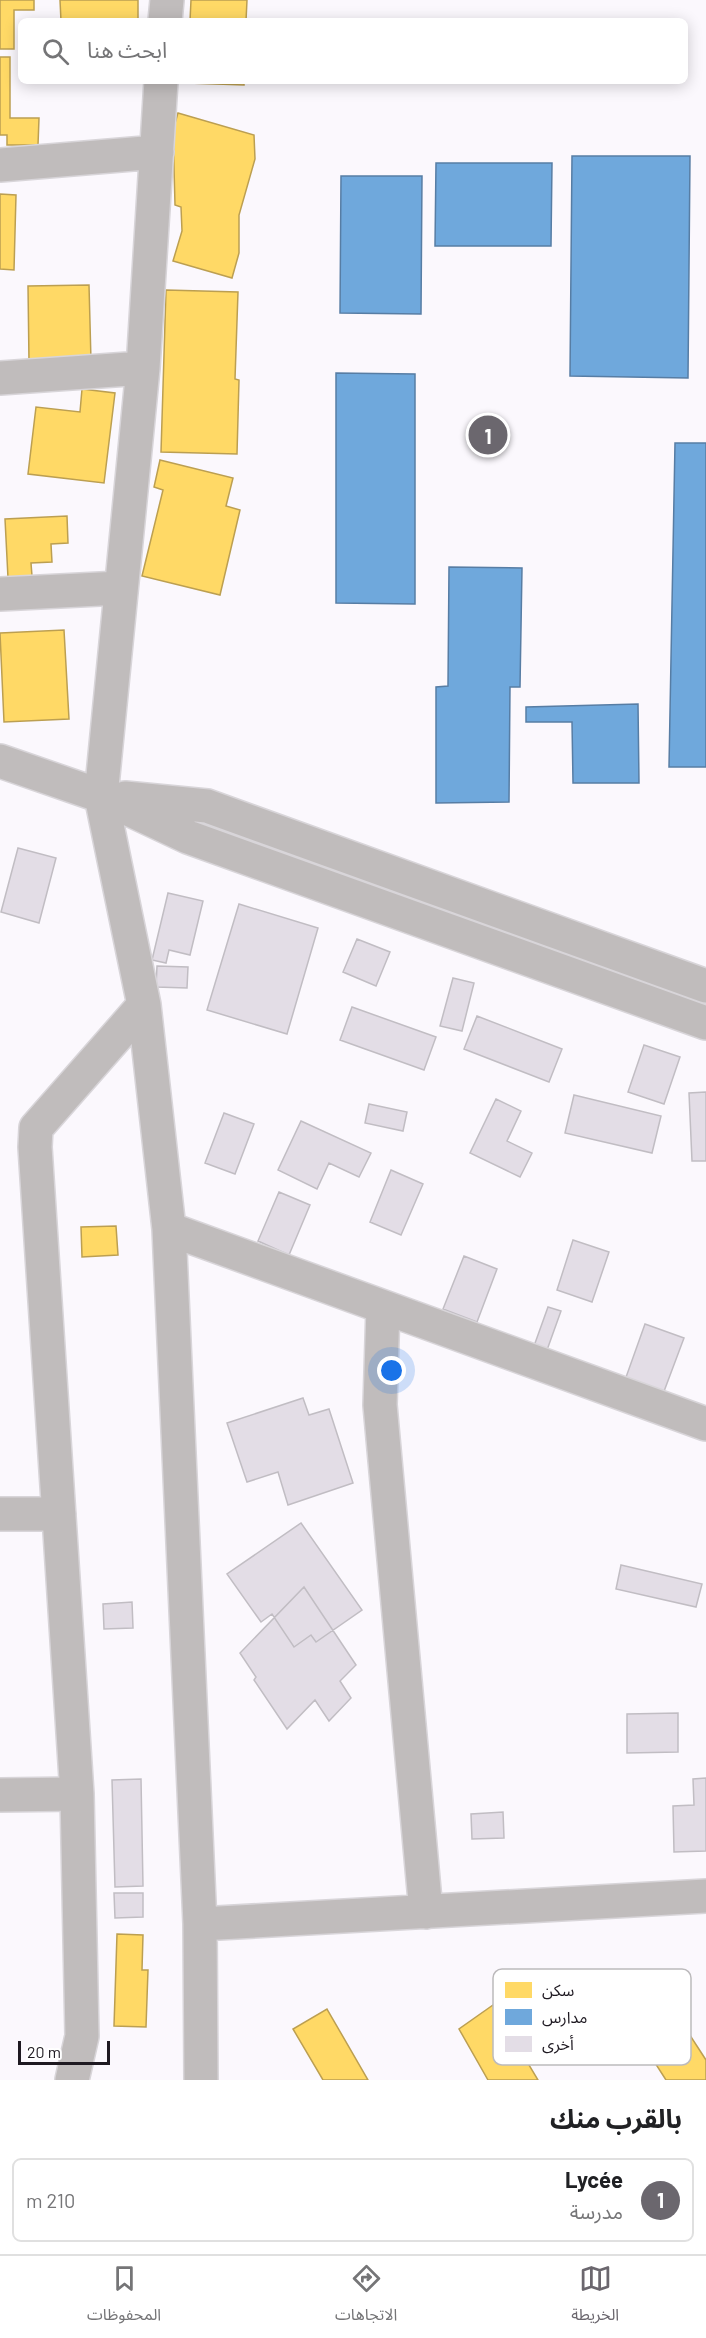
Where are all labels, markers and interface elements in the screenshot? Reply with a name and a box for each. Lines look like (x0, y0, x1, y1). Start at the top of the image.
search box (18, 18, 688, 84)
icon: search (39, 35, 72, 68)
text: ابحث هنا (87, 36, 167, 62)
pin: 1 (468, 412, 508, 458)
your location (377, 1356, 406, 1385)
legend (493, 1969, 691, 2065)
text: سكن (542, 1980, 574, 2000)
text: مدارس (542, 2007, 587, 2027)
text: أخرى (542, 2034, 574, 2054)
scale bar (18, 2038, 110, 2066)
text: 20 m (27, 2042, 61, 2061)
text: بالقرب منك (550, 2102, 682, 2133)
text: Lycée (565, 2166, 623, 2192)
text: 210 m (26, 2188, 75, 2212)
text: 1 (657, 2188, 664, 2212)
text: مدرسة (570, 2199, 623, 2223)
tab: المحفوظات (87, 2262, 161, 2332)
tab: الاتجاهات (335, 2262, 397, 2332)
tab: الخريطة (571, 2262, 619, 2332)

